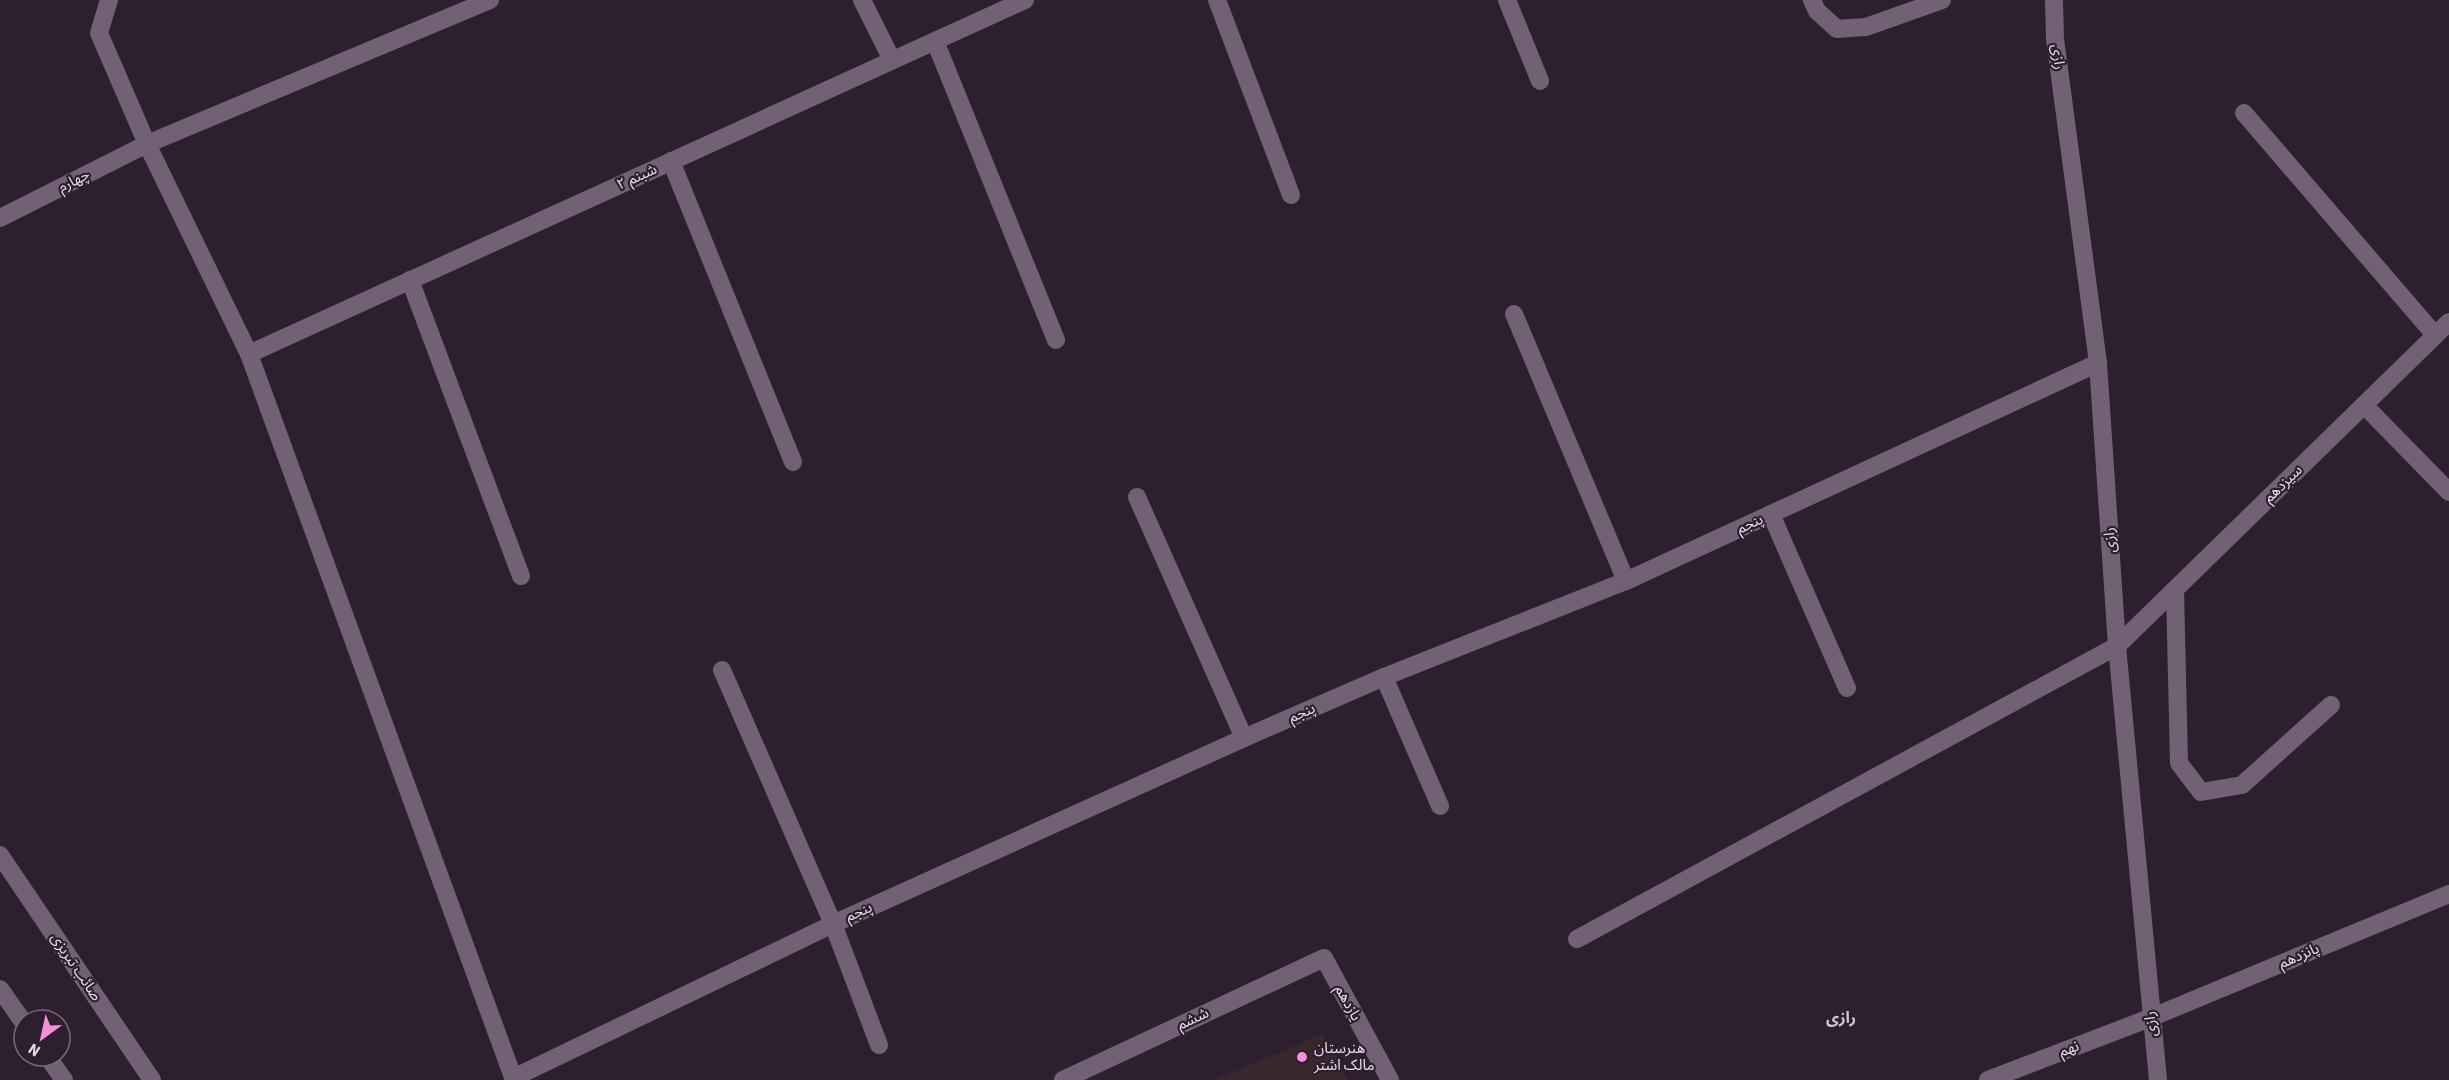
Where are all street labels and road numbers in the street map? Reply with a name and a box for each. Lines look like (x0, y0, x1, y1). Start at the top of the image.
street label: رازی (2046, 43, 2070, 71)
street label: شبنم ۲ (614, 159, 661, 195)
street label: چهارم (55, 164, 94, 198)
street label: سیزدهم (2259, 460, 2307, 508)
street label: پنجم (1733, 509, 1767, 539)
street label: رازی (2099, 526, 2121, 554)
street label: پنجم (1285, 698, 1319, 728)
street label: پنجم (842, 897, 876, 927)
street label: صائب تبریزی (45, 929, 107, 1005)
street label: پانزدهم (2275, 938, 2323, 974)
street label: یازدهم (1330, 981, 1366, 1025)
street label: ششم (1174, 1002, 1213, 1035)
street label: رازی (2139, 1010, 2163, 1038)
street label: نهم (2056, 1036, 2082, 1062)

